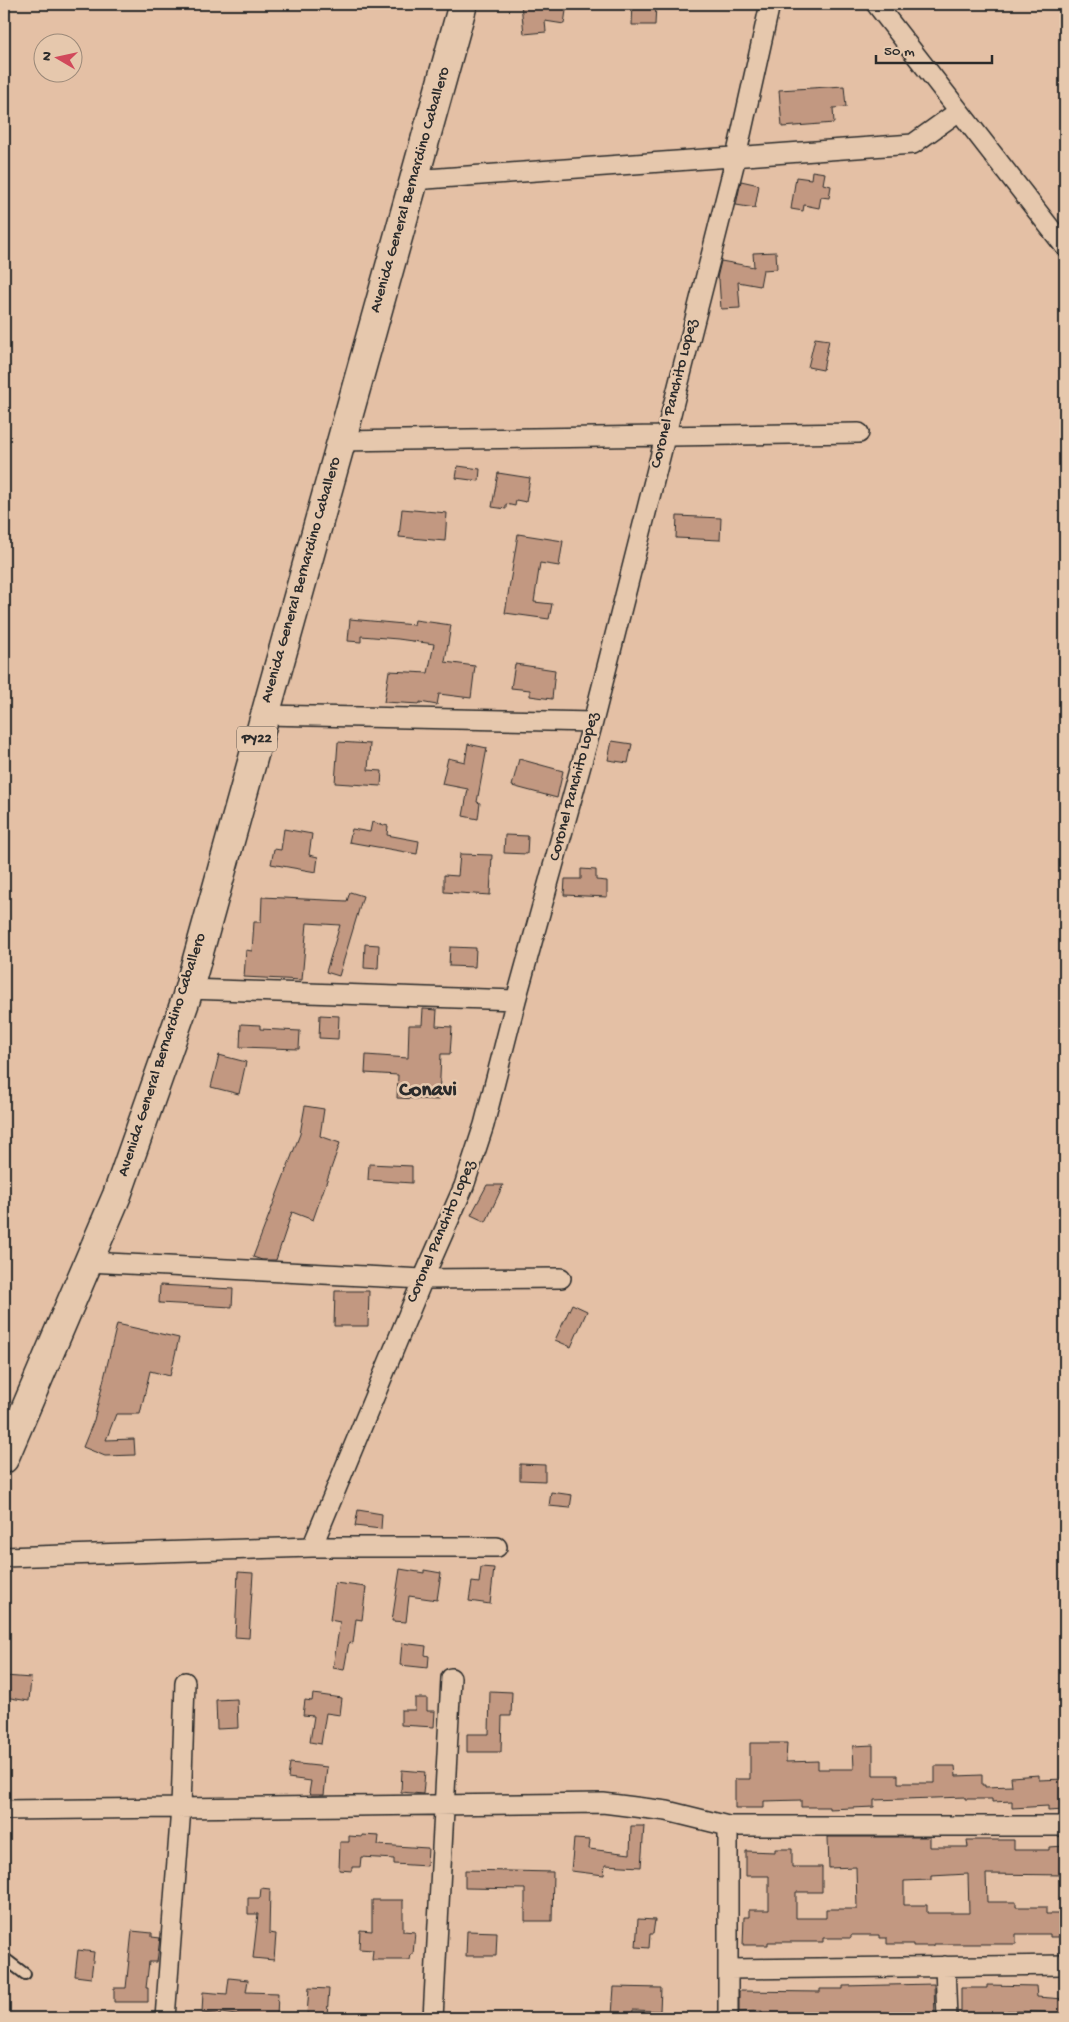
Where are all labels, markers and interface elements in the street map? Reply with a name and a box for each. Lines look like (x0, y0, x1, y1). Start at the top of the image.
north arrow (32, 32, 82, 82)
scale bar (876, 32, 993, 64)
text: 50 m (884, 43, 915, 61)
text: N (39, 51, 57, 62)
street label: Avenida General Bernardino Caballero (367, 65, 455, 315)
street label: Coronel Panchito Lopez (647, 317, 703, 470)
street label: Avenida General Bernardino Caballero (258, 455, 346, 705)
street label: Coronel Panchito Lopez (546, 710, 604, 863)
road number: PY22 (237, 726, 277, 752)
street label: Avenida General Bernardino Caballero (115, 931, 211, 1179)
district label: Conavi (398, 1079, 457, 1104)
street label: Coronel Panchito Lopez (403, 1157, 481, 1306)

